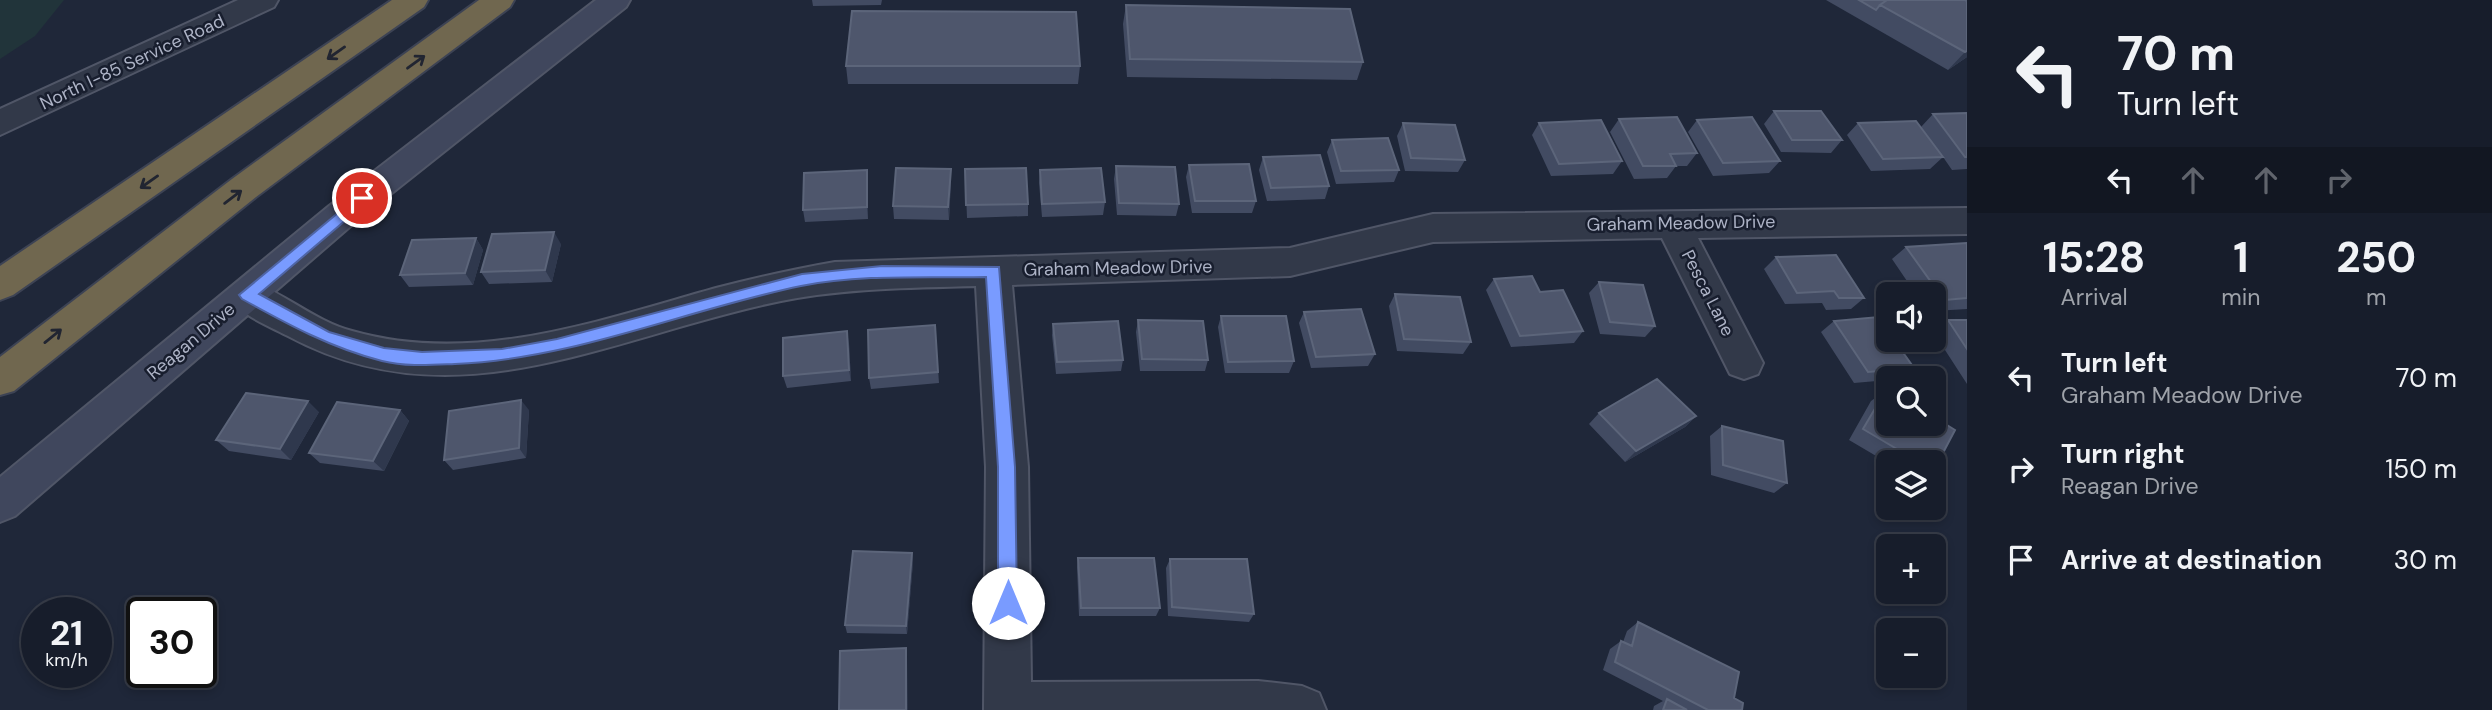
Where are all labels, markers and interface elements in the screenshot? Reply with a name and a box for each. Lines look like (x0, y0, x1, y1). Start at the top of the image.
street label: North I-85 Service Road (36, 9, 228, 115)
text: 70 m (2117, 21, 2235, 85)
icon: left (2002, 28, 2093, 119)
one-way arrow (327, 46, 346, 60)
one-way arrow (406, 54, 425, 69)
text: Turn left (2117, 83, 2239, 125)
icon: left (2101, 161, 2139, 199)
icon: ahead (2174, 161, 2212, 199)
icon: ahead (2247, 161, 2285, 199)
icon: right (2320, 161, 2358, 199)
pin (332, 168, 392, 228)
one-way arrow (140, 175, 159, 189)
icon: arrive (343, 179, 381, 217)
one-way arrow (223, 189, 241, 204)
street label: Graham Meadow Drive (1586, 209, 1776, 237)
text: 15:28 (2043, 230, 2145, 285)
text: 1 (2233, 230, 2248, 285)
text: 250 (2336, 230, 2416, 285)
street label: Pesca Lane (1676, 246, 1740, 340)
street label: Graham Meadow Drive (1023, 254, 1213, 282)
map controls (1876, 282, 1946, 688)
button: sound (1876, 282, 1946, 352)
text: Arrival (2061, 282, 2128, 312)
text: min (2221, 282, 2260, 312)
text: m (2366, 282, 2386, 312)
street label: Reagan Drive (142, 297, 240, 385)
one-way arrow (43, 329, 62, 344)
text: Turn left (2061, 346, 2168, 380)
icon: left (2002, 359, 2040, 397)
text: 70 m (2396, 361, 2457, 395)
button: search (1876, 366, 1946, 436)
text: Graham Meadow Drive (2061, 380, 2302, 410)
text: Turn right (2061, 437, 2185, 471)
button: layers (1876, 450, 1946, 520)
icon: right (2002, 450, 2040, 488)
text: 150 m (2385, 452, 2457, 486)
text: Reagan Drive (2061, 471, 2199, 501)
button: + (1876, 534, 1946, 604)
icon: arrive (2002, 541, 2040, 579)
text: Arrive at destination (2061, 543, 2322, 577)
text: 30 m (2394, 543, 2457, 577)
position arrow (971, 566, 1045, 640)
speed limit sign: 30 (126, 597, 217, 688)
text: 21 (50, 610, 83, 656)
button: − (1876, 618, 1946, 688)
text: km/h (45, 648, 88, 672)

